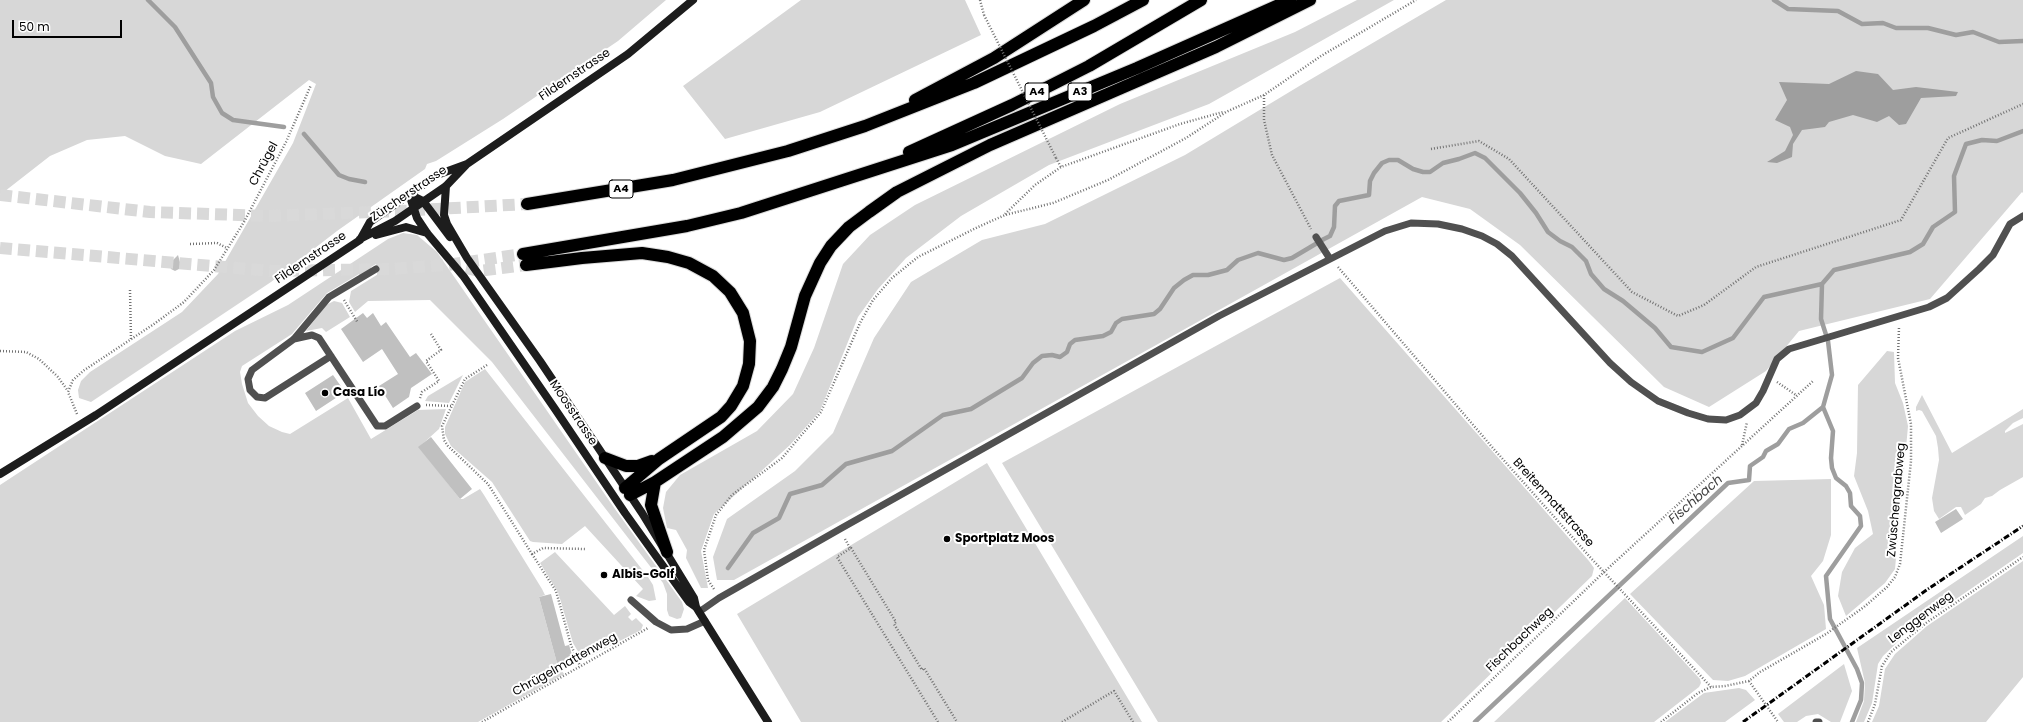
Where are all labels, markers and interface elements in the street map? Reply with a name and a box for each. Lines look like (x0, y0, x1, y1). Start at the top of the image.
scale bar (14, 12, 124, 38)
text: 50 m (19, 18, 50, 35)
street label: Fildernstrasse (537, 46, 613, 104)
road number: A4 (1025, 83, 1049, 101)
road number: A3 (1068, 83, 1092, 101)
street label: Chrügel (246, 140, 282, 188)
street label: Zürcherstrasse (368, 163, 450, 225)
road number: A4 (609, 180, 633, 198)
street label: Fildernstrasse (273, 229, 349, 287)
street label: Moosstrasse (546, 378, 600, 448)
place label: Casa Lío (333, 386, 385, 400)
marker: Casa Lío (320, 388, 330, 398)
street label: Zwüschengrabweg (1885, 442, 1909, 558)
street label: Breitenmattstrasse (1509, 456, 1597, 550)
water label: Fischbach (1666, 472, 1726, 528)
place label: Sportplatz Moos (955, 532, 1054, 546)
marker: Sportplatz Moos (942, 534, 952, 544)
place label: Albis-Golf (612, 568, 674, 582)
marker: Albis-Golf (599, 570, 609, 580)
street label: Lenggenweg (1886, 589, 1956, 647)
street label: Fischbachweg (1484, 605, 1556, 675)
street label: Chrügelmattenweg (510, 630, 620, 700)

